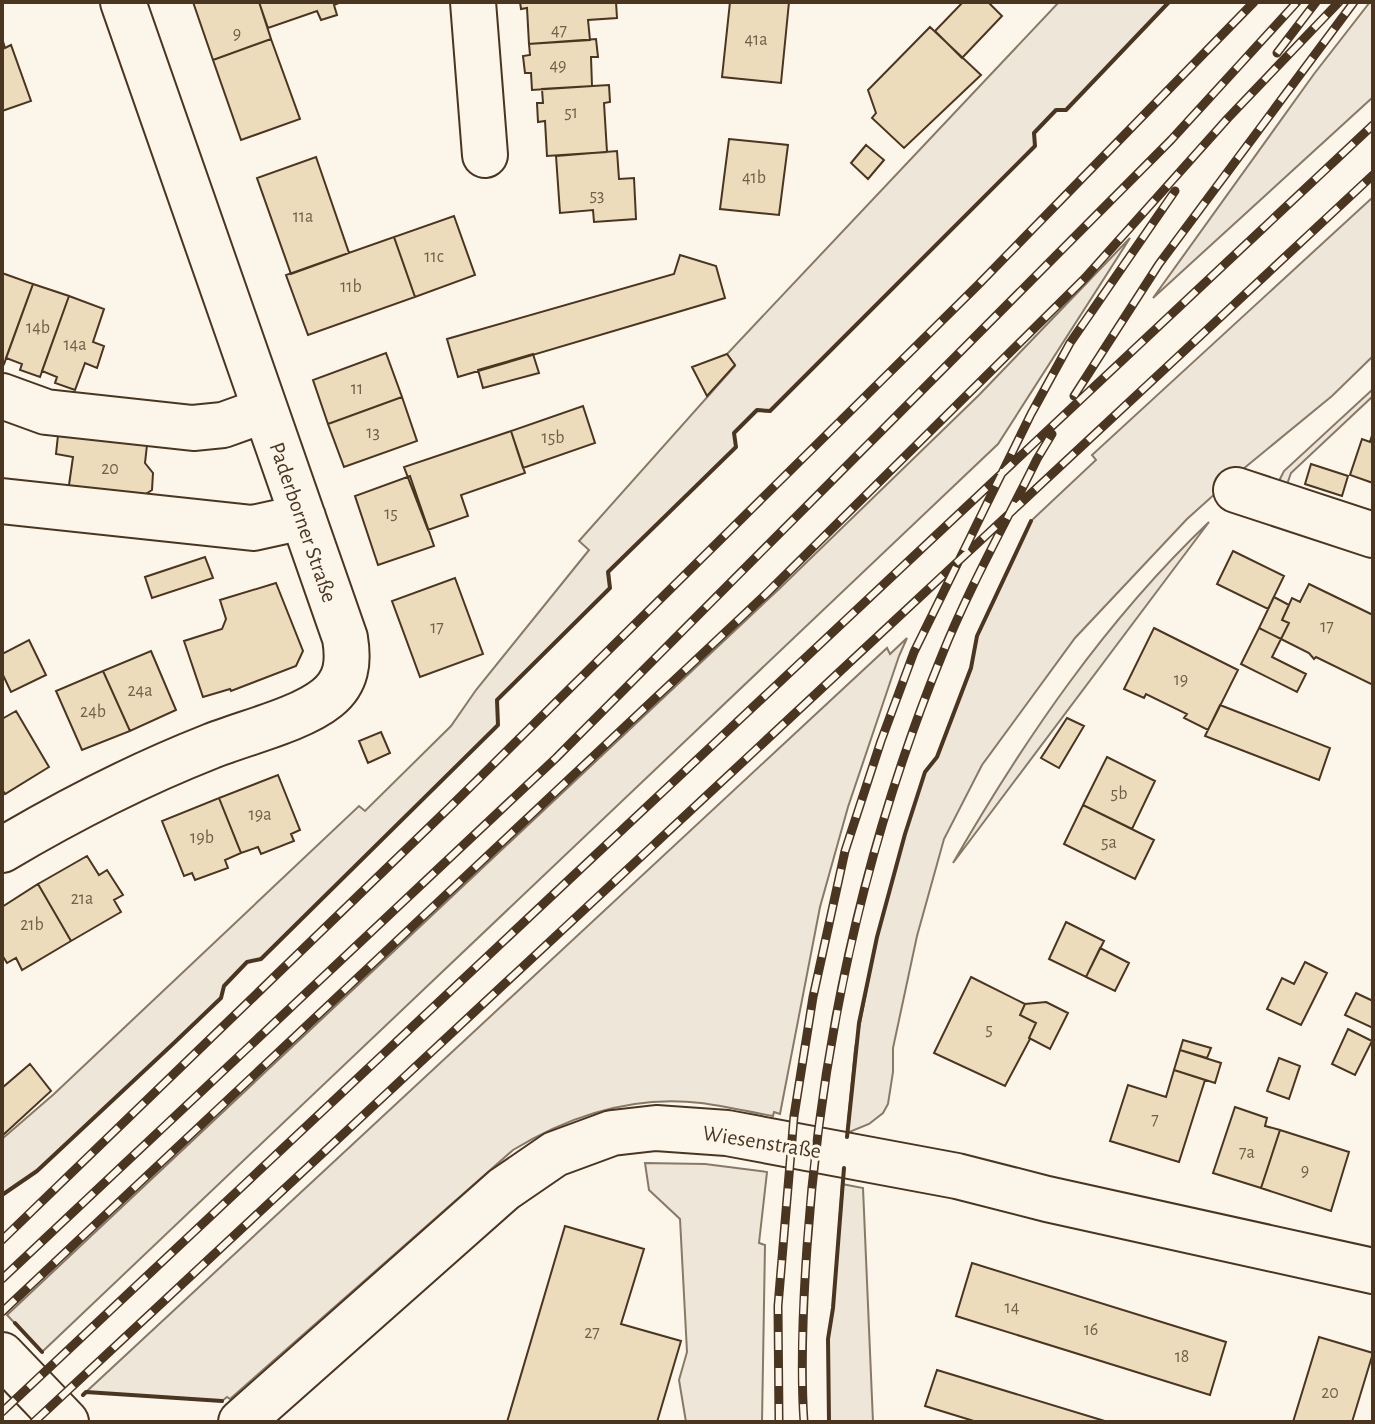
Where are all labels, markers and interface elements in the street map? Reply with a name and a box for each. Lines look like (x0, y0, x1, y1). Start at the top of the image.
house number: 47 (551, 22, 567, 40)
house number: 9 (233, 25, 241, 43)
house number: 41a (744, 31, 768, 49)
house number: 49 (549, 57, 567, 75)
house number: 51 (564, 104, 578, 122)
house number: 41b (742, 169, 766, 187)
house number: 53 (590, 187, 604, 205)
house number: 11a (293, 208, 313, 226)
house number: 11c (424, 248, 444, 266)
house number: 11b (340, 278, 362, 296)
house number: 14b (26, 319, 50, 337)
house number: 14a (63, 336, 87, 354)
house number: 11 (351, 380, 363, 398)
house number: 13 (366, 424, 380, 442)
house number: 15b (542, 429, 564, 447)
street label: Paderborner Straße (265, 439, 341, 605)
house number: 20 (101, 460, 119, 478)
house number: 15 (384, 505, 398, 523)
house number: 17 (1320, 618, 1334, 636)
house number: 17 (430, 619, 444, 637)
house number: 19 (1174, 671, 1188, 689)
house number: 24a (127, 682, 153, 700)
house number: 24b (80, 703, 106, 721)
house number: 5b (1111, 785, 1127, 803)
house number: 19a (249, 806, 271, 824)
house number: 19b (190, 829, 214, 847)
house number: 5a (1101, 834, 1117, 852)
house number: 21a (71, 890, 93, 908)
house number: 21b (20, 916, 44, 934)
house number: 5 (985, 1021, 993, 1039)
house number: 7 (1151, 1111, 1159, 1129)
street label: Wiesenstraße (701, 1122, 822, 1162)
house number: 7a (1239, 1144, 1255, 1162)
house number: 9 (1301, 1162, 1309, 1180)
house number: 14 (1005, 1299, 1020, 1317)
house number: 16 (1084, 1321, 1098, 1339)
house number: 27 (584, 1324, 600, 1342)
house number: 18 (1175, 1348, 1189, 1366)
house number: 20 (1321, 1384, 1339, 1402)

